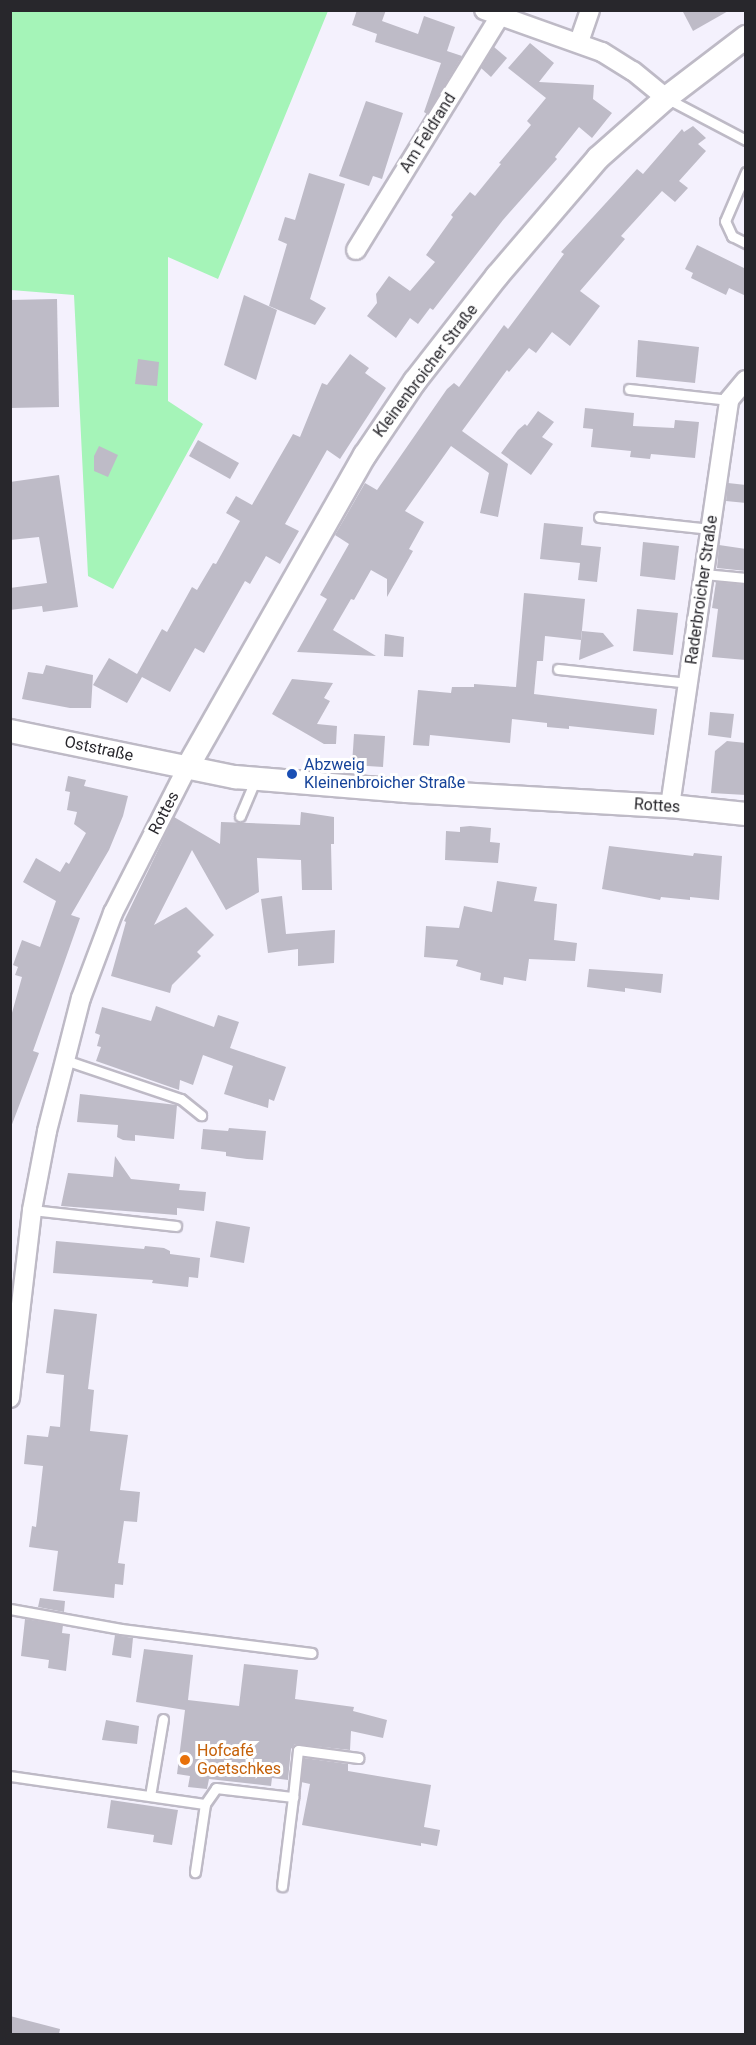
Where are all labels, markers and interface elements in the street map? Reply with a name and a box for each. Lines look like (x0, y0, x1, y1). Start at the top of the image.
street label: Am Feldrand (396, 90, 460, 176)
street label: Kleinenbroicher Straße (370, 301, 482, 441)
street label: Raderbroicher Straße (682, 514, 722, 666)
street label: Oststraße (63, 732, 135, 766)
place label: Abzweig Kleinenbroicher Straße (304, 755, 465, 793)
marker: Abzweig Kleinenbroicher Straße (285, 767, 299, 781)
street label: Rottes (145, 788, 183, 838)
street label: Rottes (633, 795, 681, 817)
place label: Hofcafé Goetschkes (197, 1741, 281, 1779)
marker: Hofcafé Goetschkes (178, 1753, 192, 1767)

